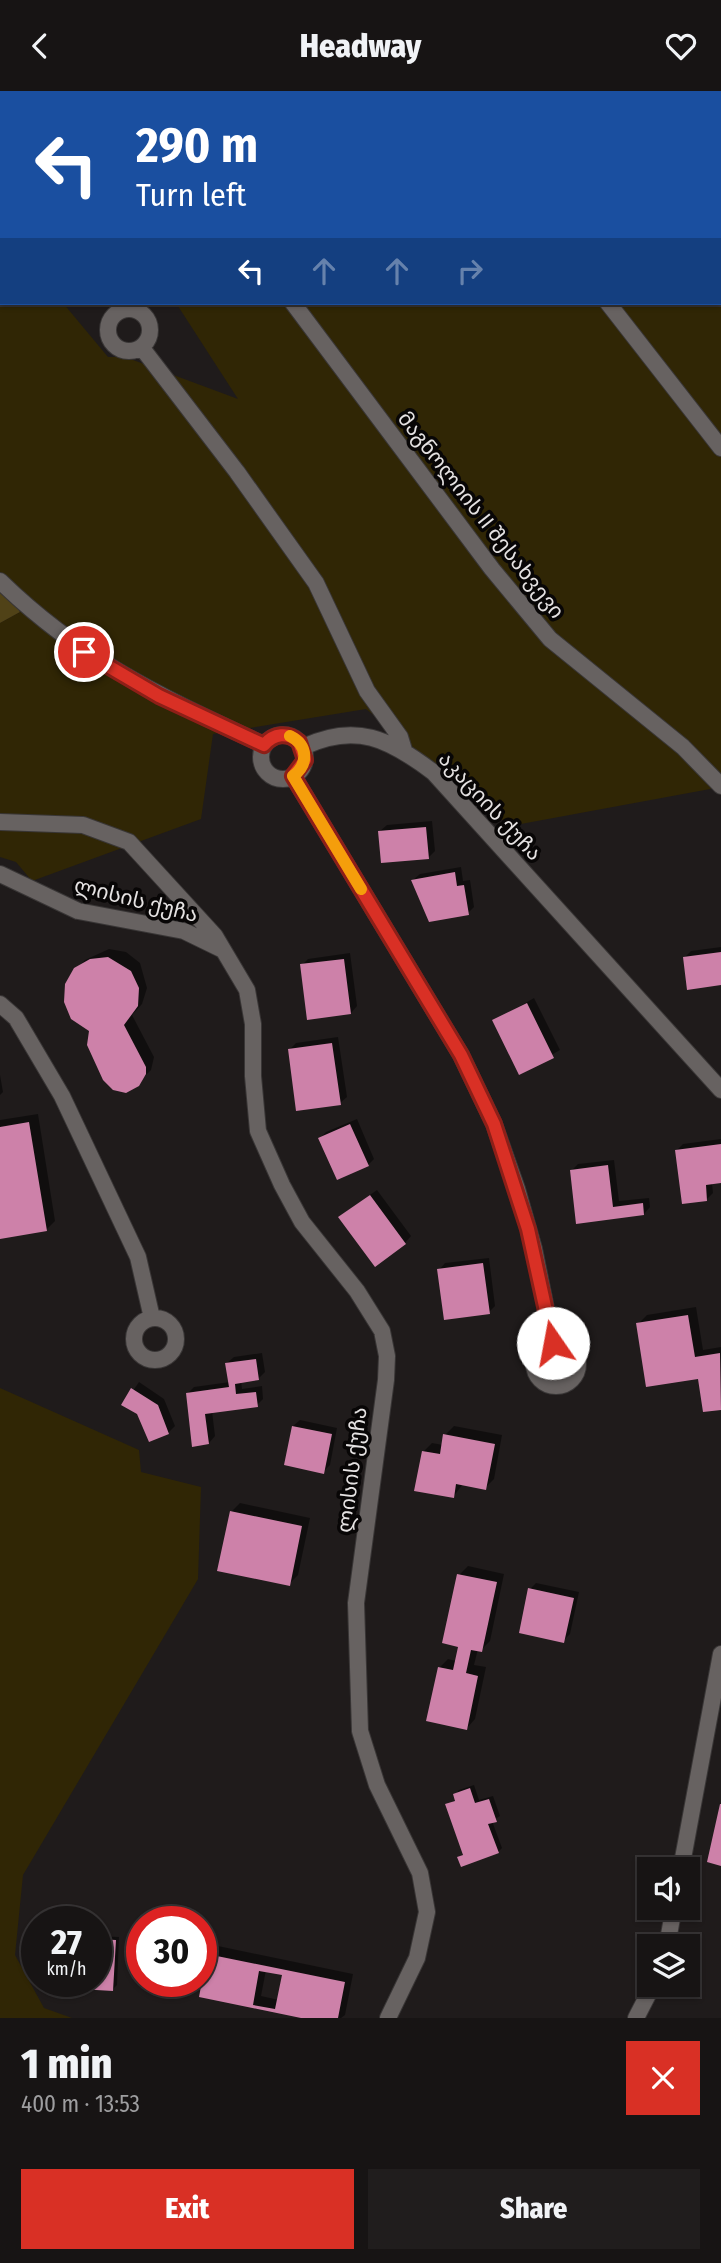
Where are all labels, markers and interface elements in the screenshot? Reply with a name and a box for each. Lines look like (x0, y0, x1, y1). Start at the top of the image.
icon: back (21, 27, 59, 65)
text: Headway (300, 27, 421, 65)
icon: heart (662, 27, 700, 65)
text: 290 m (136, 116, 258, 175)
icon: left (21, 119, 112, 210)
text: Turn left (136, 176, 246, 214)
icon: left (232, 252, 270, 290)
icon: ahead (305, 252, 343, 290)
icon: ahead (378, 252, 416, 290)
icon: right (451, 252, 489, 290)
street label: მაგნოლიის II შესახვევი (392, 406, 570, 624)
pin (54, 622, 114, 682)
icon: arrive (65, 633, 103, 671)
street label: აკაციის ქუჩა (433, 746, 547, 866)
street label: ლისის ქუჩა (72, 872, 200, 928)
position arrow (516, 1306, 590, 1380)
street label: ლისის ქუჩა (331, 1406, 373, 1534)
map controls (637, 1857, 700, 1997)
button: sound (637, 1857, 700, 1920)
speed limit sign: 30 (126, 1906, 217, 1997)
text: 27 (51, 1921, 82, 1963)
button: layers (637, 1934, 700, 1997)
text: km/h (46, 1958, 87, 1980)
text: 1 min (21, 2039, 112, 2089)
button: close (626, 2041, 700, 2115)
text: 400 m · 13:53 (21, 2090, 140, 2118)
button: Exit (21, 2169, 354, 2249)
button: Share (368, 2169, 700, 2249)

